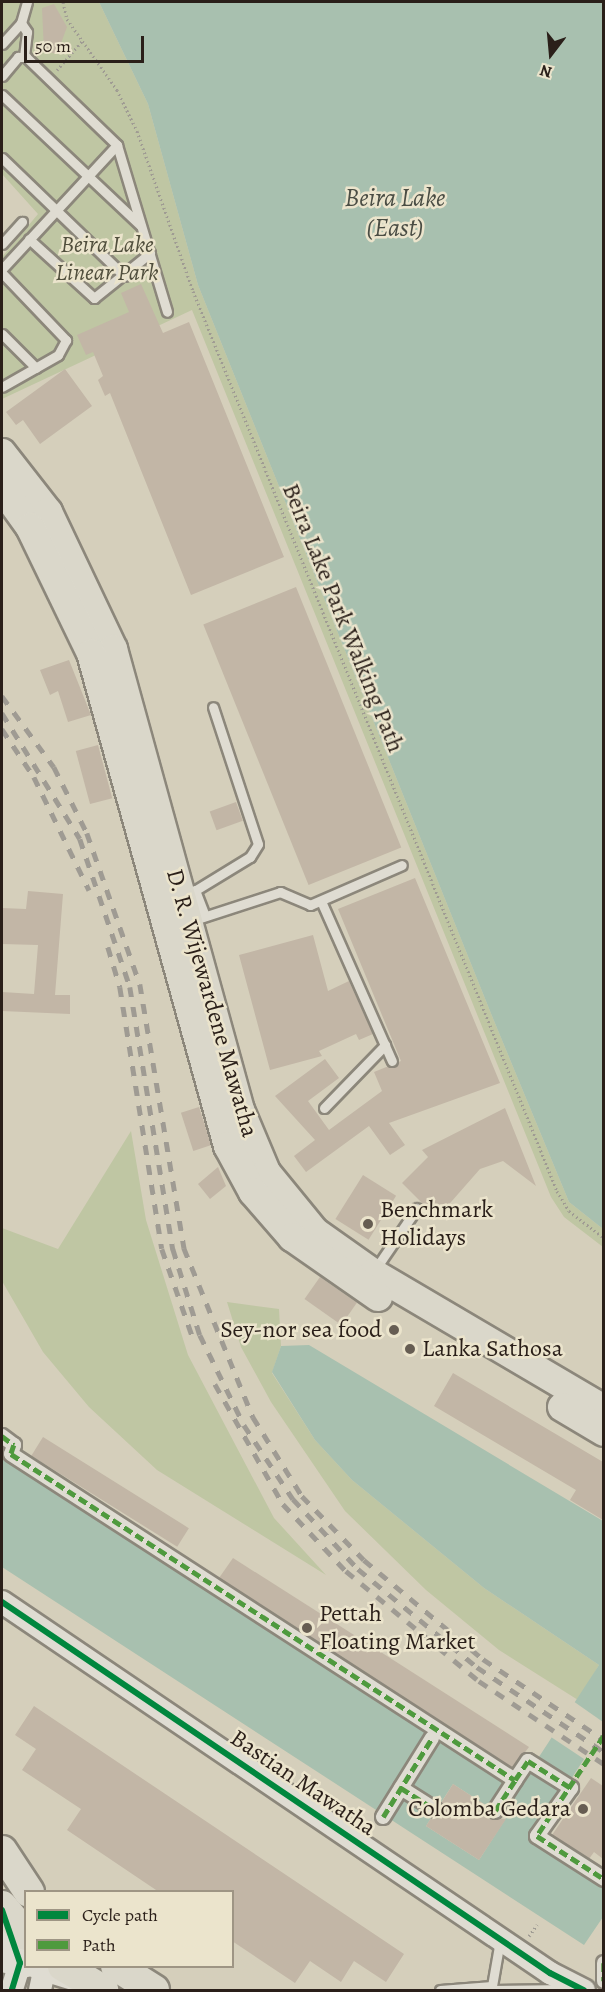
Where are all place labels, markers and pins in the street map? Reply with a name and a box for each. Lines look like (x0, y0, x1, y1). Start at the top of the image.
place label: Benchmark Holidays (380, 1196, 493, 1252)
marker: Benchmark Holidays (361, 1217, 375, 1231)
place label: Sey-nor sea food (220, 1316, 382, 1344)
marker: Sey-nor sea food (387, 1323, 401, 1337)
place label: Lanka Sathosa (422, 1335, 563, 1363)
marker: Lanka Sathosa (403, 1342, 417, 1356)
place label: Pettah Floating Market (319, 1600, 475, 1656)
marker: Pettah Floating Market (300, 1621, 314, 1635)
place label: Colomba Gedara (408, 1795, 571, 1823)
marker: Colomba Gedara (576, 1802, 590, 1816)

